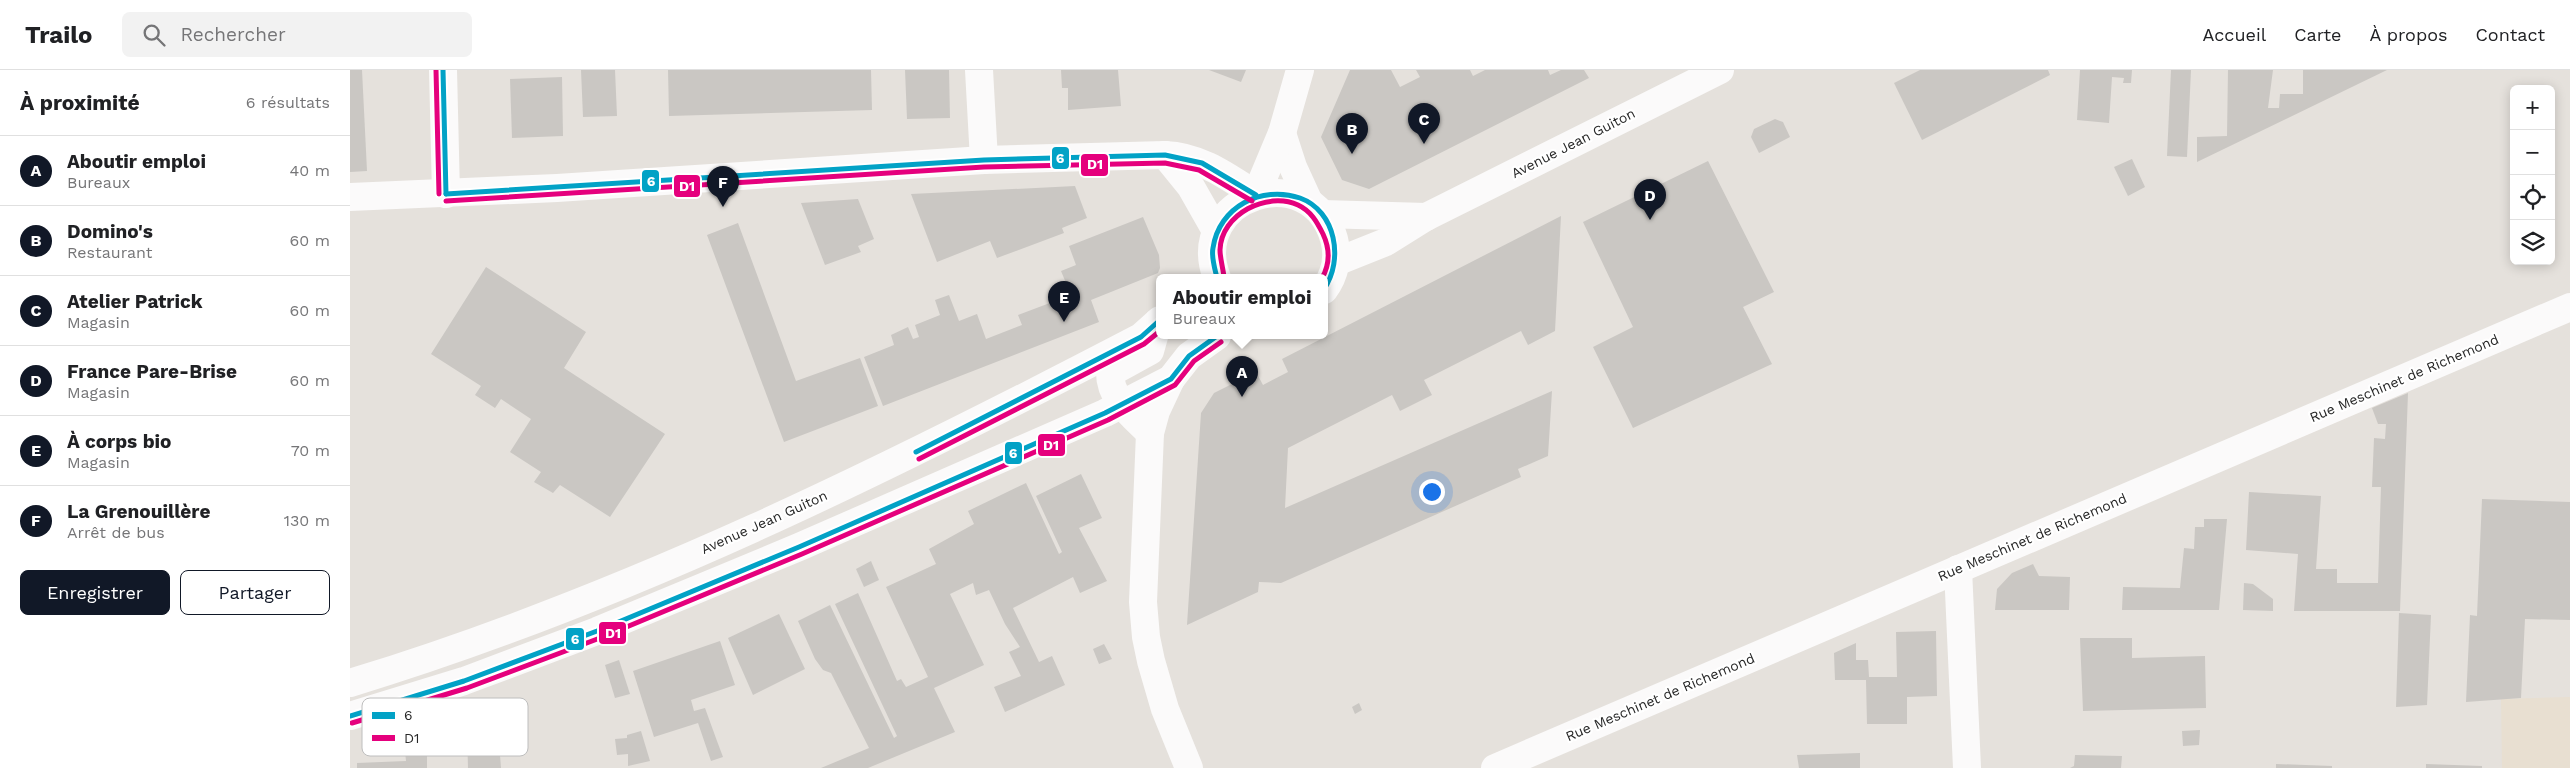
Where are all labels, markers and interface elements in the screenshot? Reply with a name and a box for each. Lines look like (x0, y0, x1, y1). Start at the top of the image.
search box (122, 12, 472, 57)
text: Trailo (25, 21, 92, 49)
icon: search (140, 21, 168, 49)
text: Rechercher (180, 23, 286, 46)
text: Accueil (2203, 24, 2266, 45)
text: Carte (2294, 24, 2341, 45)
text: À propos (2369, 24, 2447, 45)
text: Contact (2475, 24, 2545, 45)
map controls (2510, 85, 2555, 265)
button: + (2510, 85, 2555, 130)
text: À proximité (20, 90, 140, 115)
text: 6 résultats (246, 93, 330, 112)
pin: C (1408, 103, 1440, 144)
street label: Avenue Jean Guiton (1508, 105, 1638, 181)
pin: B (1336, 113, 1368, 154)
button: − (2510, 130, 2555, 175)
line badge: 6 (1051, 146, 1070, 170)
text: Aboutir emploi (67, 150, 206, 173)
text: 6 (1056, 150, 1065, 166)
line badge: D1 (1080, 153, 1109, 177)
text: D1 (1087, 156, 1103, 172)
text: A (31, 161, 41, 180)
text: 40 m (290, 161, 330, 180)
pin: F (707, 166, 739, 207)
line badge: 6 (641, 169, 660, 193)
text: Bureaux (67, 173, 130, 192)
text: 6 (647, 173, 656, 189)
line badge: D1 (673, 174, 701, 198)
button: locate (2510, 175, 2555, 220)
text: D1 (679, 178, 695, 194)
pin: D (1634, 179, 1666, 220)
text: Domino's (67, 220, 153, 243)
button: layers (2510, 220, 2555, 265)
text: B (31, 231, 41, 250)
text: 60 m (290, 231, 330, 250)
text: Restaurant (67, 243, 153, 262)
popup (1156, 274, 1328, 339)
pin: E (1048, 281, 1080, 322)
text: Aboutir emploi (1173, 286, 1311, 309)
text: Atelier Patrick (67, 290, 203, 313)
text: C (31, 301, 41, 320)
text: 60 m (290, 301, 330, 320)
text: Bureaux (1173, 309, 1236, 328)
text: Magasin (67, 313, 130, 332)
street label: Rue Meschinet de Richemond (2307, 331, 2501, 425)
pin: A (1226, 356, 1258, 397)
text: France Pare-Brise (67, 360, 237, 383)
text: D (30, 371, 42, 390)
text: 60 m (290, 371, 330, 390)
text: Magasin (67, 383, 130, 402)
text: À corps bio (67, 430, 172, 453)
line badge: D1 (1037, 433, 1066, 457)
text: D1 (1043, 437, 1059, 453)
text: E (31, 441, 41, 460)
text: 70 m (291, 441, 330, 460)
line badge: 6 (1004, 441, 1023, 465)
text: 6 (1009, 445, 1018, 461)
text: Magasin (67, 453, 130, 472)
your location (1419, 479, 1445, 505)
street label: Avenue Jean Guiton (698, 487, 830, 557)
street label: Rue Meschinet de Richemond (1935, 490, 2129, 584)
text: La Grenouillère (67, 500, 210, 523)
text: F (31, 511, 41, 530)
text: 130 m (284, 511, 330, 530)
text: Arrêt de bus (67, 523, 165, 542)
button: Enregistrer (20, 570, 170, 615)
button: Partager (180, 570, 330, 615)
line badge: D1 (598, 621, 627, 645)
text: D1 (605, 625, 621, 641)
line badge: 6 (565, 627, 585, 651)
text: 6 (571, 631, 580, 647)
street label: Rue Meschinet de Richemond (1563, 650, 1757, 744)
legend (362, 698, 528, 756)
text: 6 (404, 707, 413, 723)
text: D1 (404, 730, 420, 746)

